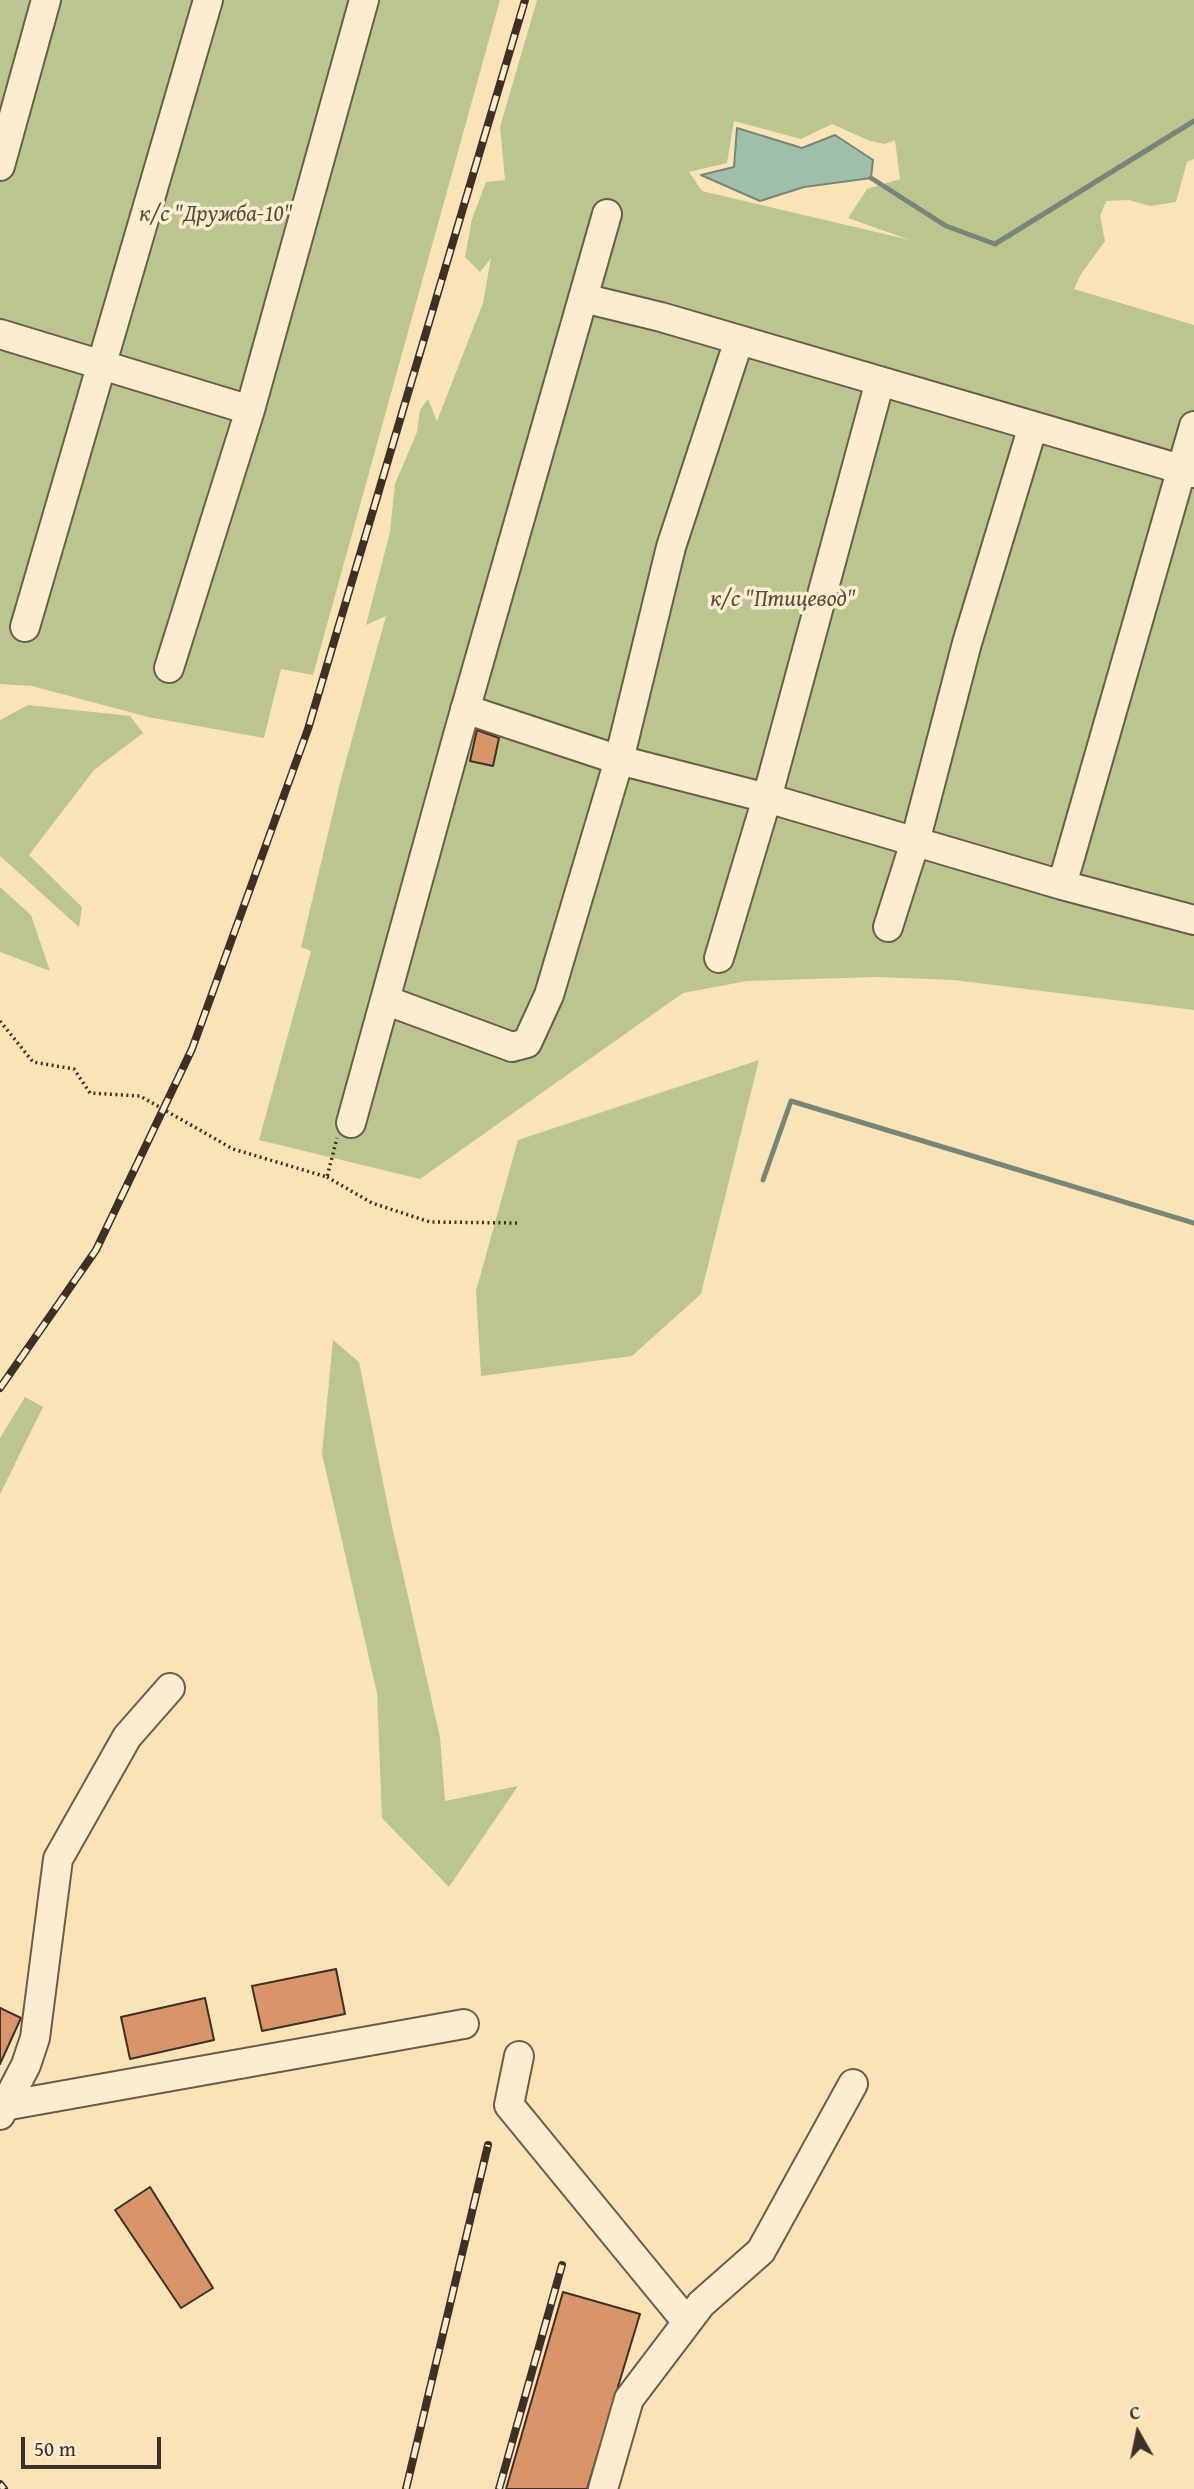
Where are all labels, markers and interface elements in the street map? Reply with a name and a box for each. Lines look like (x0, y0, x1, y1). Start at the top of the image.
park label: к/с "Дружба-10" (139, 201, 293, 229)
park label: к/с "Птицевод" (710, 586, 856, 614)
north arrow (1103, 2398, 1173, 2468)
text: С (1127, 2398, 1142, 2427)
scale bar (24, 2422, 164, 2466)
text: 50 m (34, 2433, 76, 2464)

